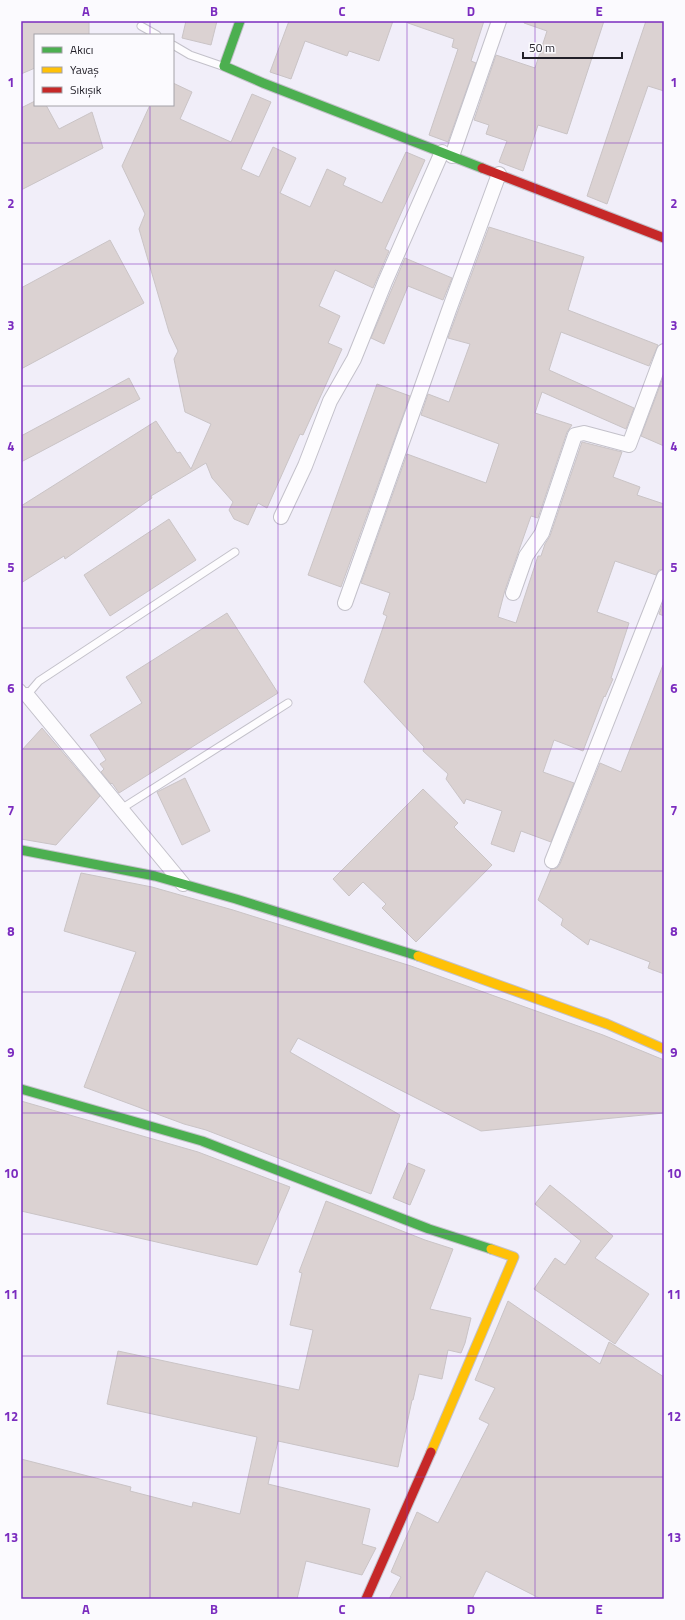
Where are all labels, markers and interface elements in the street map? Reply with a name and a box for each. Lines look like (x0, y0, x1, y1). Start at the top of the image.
text: A (82, 1, 90, 21)
text: B (210, 1, 218, 21)
text: C (338, 1, 346, 21)
text: D (467, 1, 475, 21)
text: E (595, 1, 603, 21)
legend (34, 34, 174, 106)
scale bar (523, 34, 622, 60)
text: 50 m (529, 38, 555, 57)
text: Akıcı (70, 40, 93, 59)
text: Yavaş (70, 60, 99, 79)
text: 1 (7, 72, 15, 92)
text: 1 (670, 72, 678, 92)
text: Sıkışık (70, 80, 102, 99)
text: 2 (7, 193, 15, 213)
text: 2 (670, 193, 678, 213)
text: 3 (7, 315, 15, 335)
text: 3 (670, 315, 678, 335)
text: 4 (7, 436, 15, 456)
text: 4 (670, 436, 678, 456)
text: 5 (7, 557, 15, 577)
text: 5 (670, 557, 678, 577)
text: 6 (7, 678, 15, 698)
text: 6 (670, 678, 678, 698)
text: 7 (7, 800, 15, 820)
text: 7 (670, 800, 678, 820)
text: 8 (7, 921, 15, 941)
text: 8 (670, 921, 678, 941)
text: 9 (7, 1042, 15, 1062)
text: 9 (670, 1042, 678, 1062)
text: 10 (4, 1163, 18, 1183)
text: 10 (667, 1163, 681, 1183)
text: 11 (4, 1284, 18, 1304)
text: 11 (667, 1284, 681, 1304)
text: 12 (4, 1406, 18, 1426)
text: 12 (667, 1406, 681, 1426)
text: 13 (4, 1527, 18, 1547)
text: 13 (667, 1527, 681, 1547)
text: A (82, 1599, 90, 1619)
text: B (210, 1599, 218, 1619)
text: C (338, 1599, 346, 1619)
text: D (467, 1599, 475, 1619)
text: E (595, 1599, 603, 1619)

